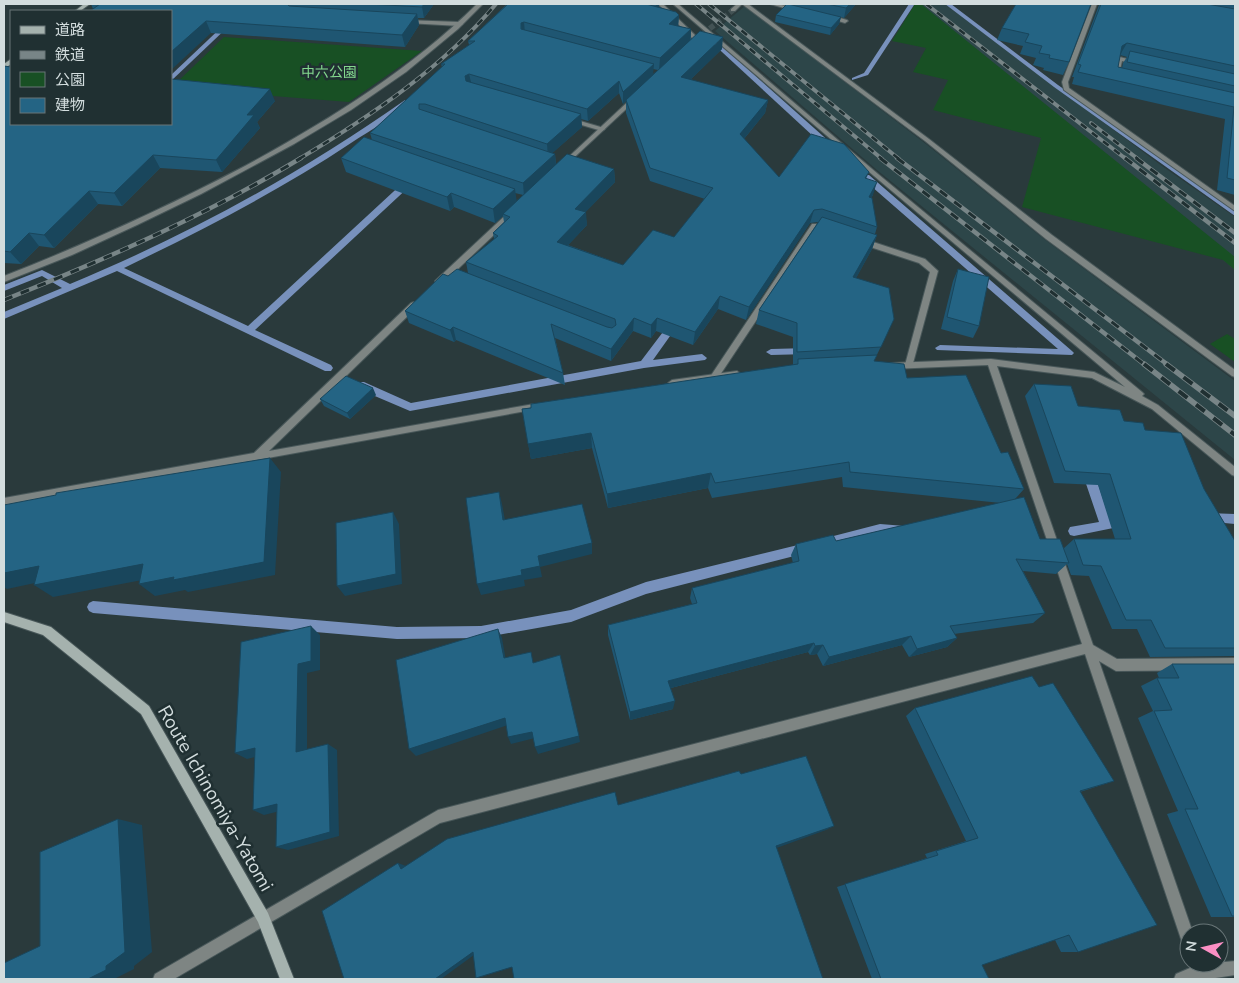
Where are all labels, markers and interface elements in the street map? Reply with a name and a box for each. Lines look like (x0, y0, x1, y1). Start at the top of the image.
legend (10, 10, 172, 125)
text: 道路 (55, 20, 85, 40)
text: 鉄道 (55, 45, 85, 65)
park label: 中六公園 (301, 63, 357, 82)
text: 公園 (55, 70, 85, 90)
text: 建物 (55, 95, 85, 115)
street label: Route Ichinomiya-Yatomi (151, 701, 279, 896)
north arrow (1179, 923, 1229, 973)
text: N (1181, 940, 1202, 953)

